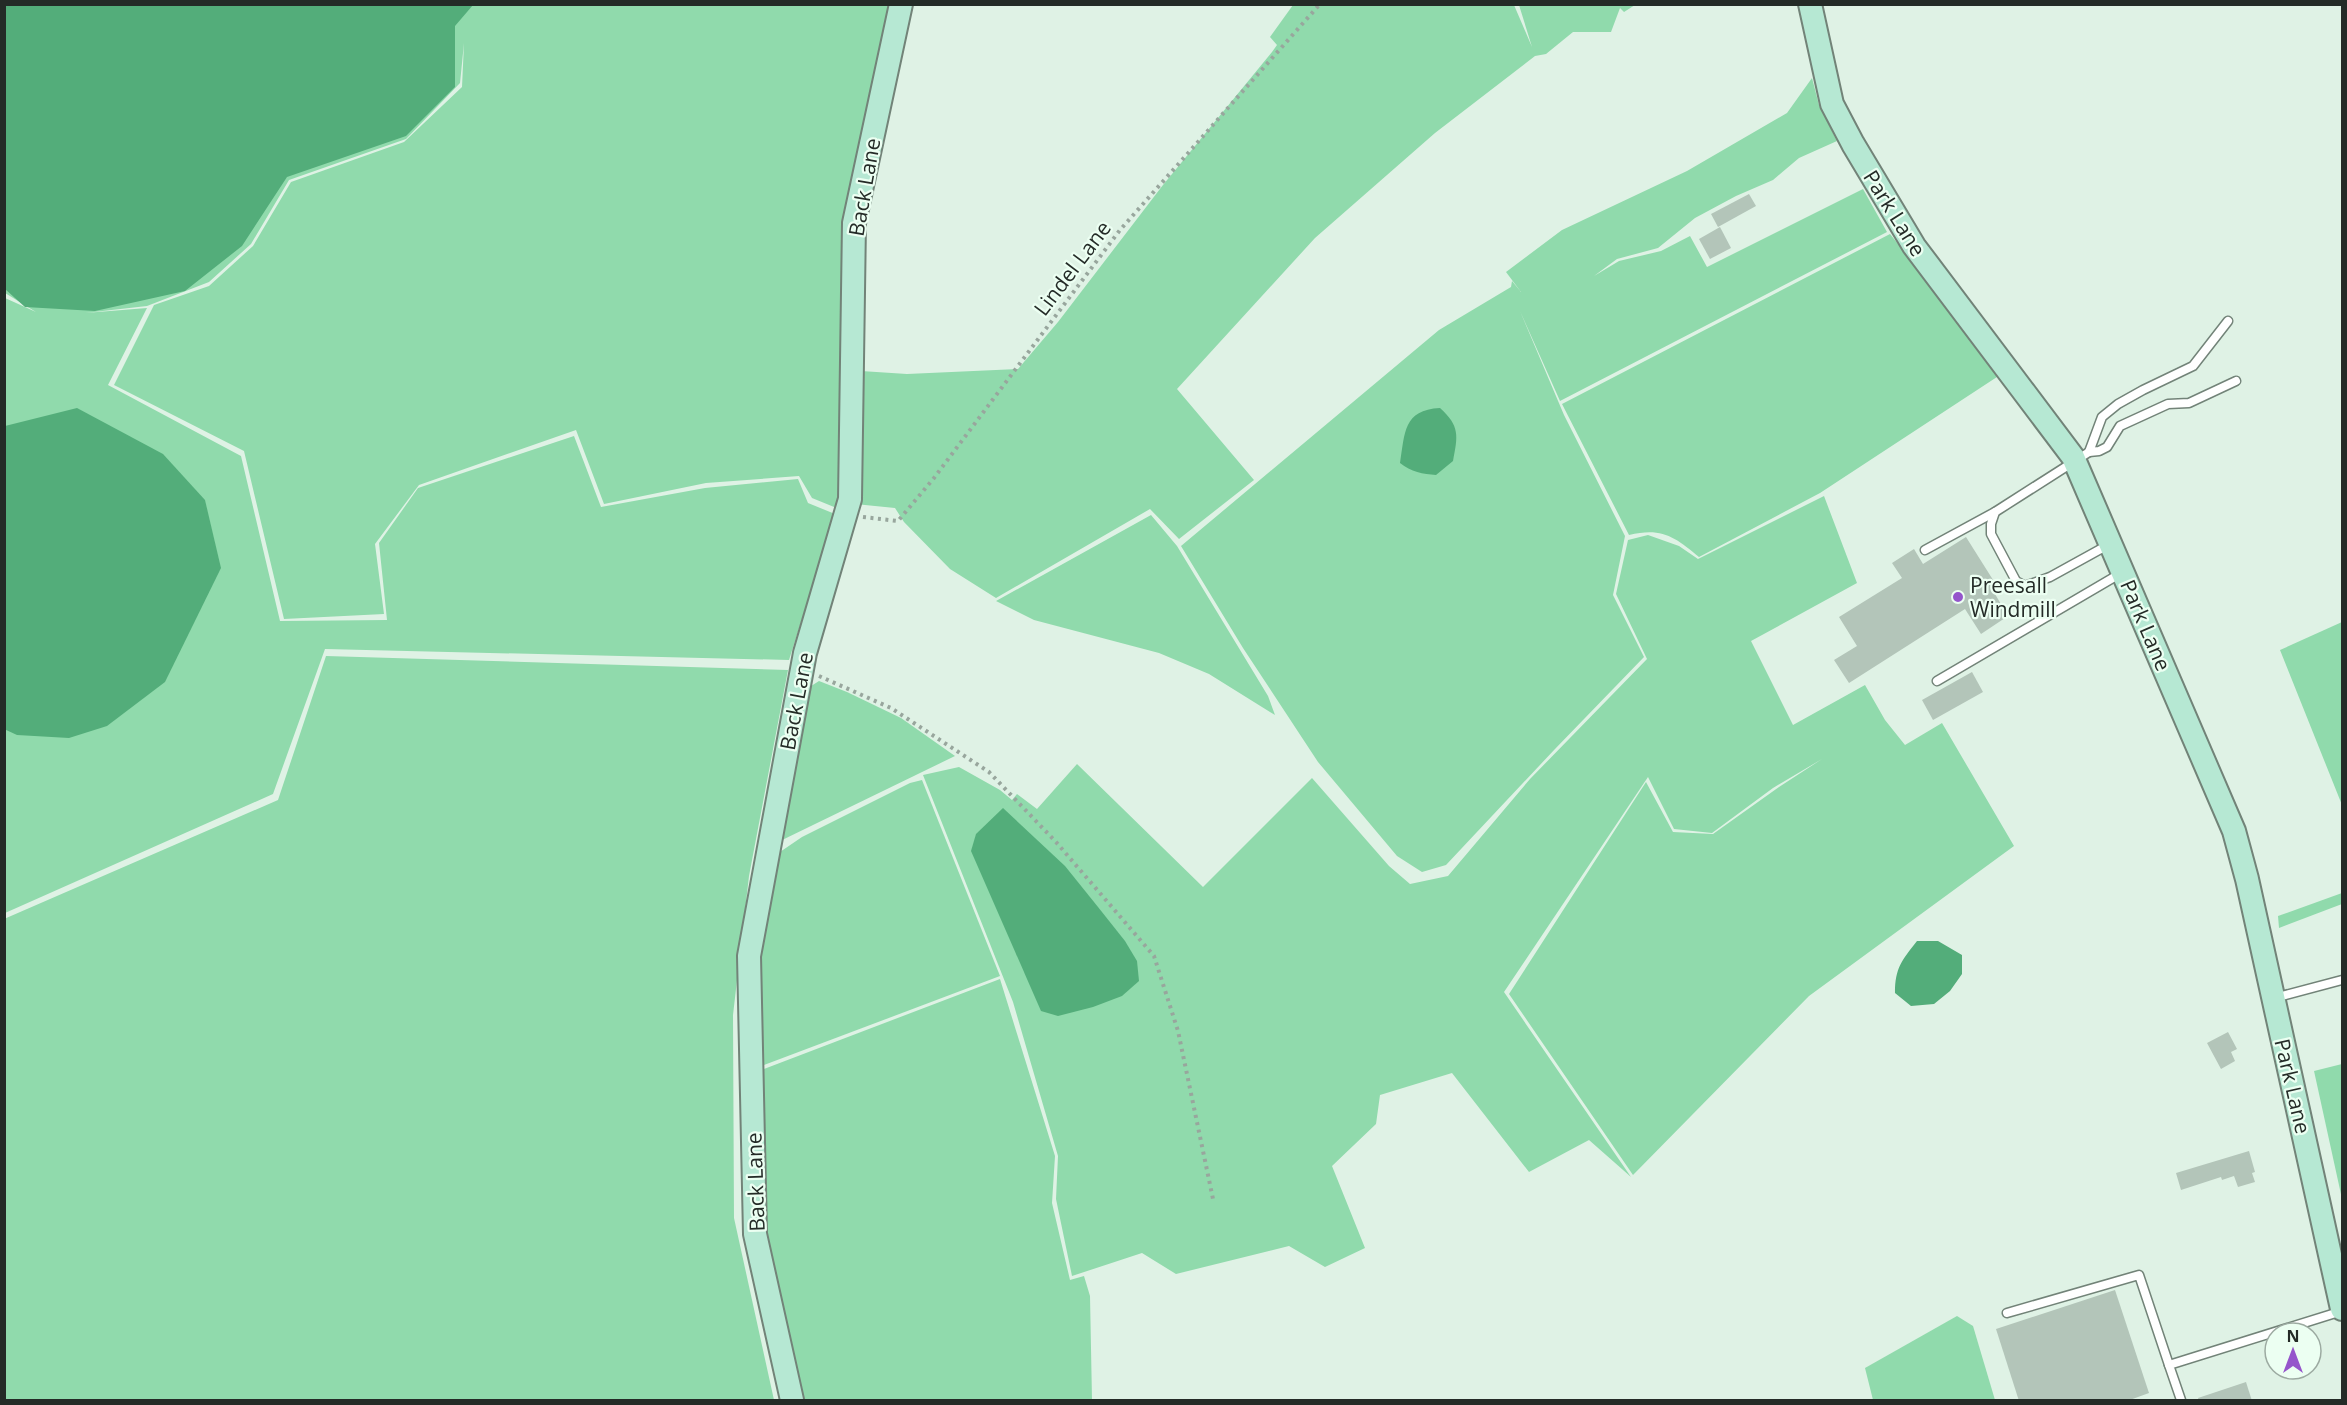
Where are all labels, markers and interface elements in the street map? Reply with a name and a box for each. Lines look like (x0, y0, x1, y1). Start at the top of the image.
street label: Back Lane (842, 136, 886, 238)
street label: Park Lane (1858, 165, 1932, 261)
street label: Lindel Lane (1027, 215, 1117, 321)
place label: Preesall Windmill (1970, 571, 2056, 623)
street label: Park Lane (2114, 575, 2178, 675)
marker: Preesall Windmill (1951, 590, 1965, 604)
street label: Back Lane (773, 650, 819, 752)
street label: Park Lane (2268, 1036, 2318, 1136)
street label: Back Lane (739, 1132, 771, 1232)
north arrow (2263, 1321, 2323, 1381)
text: N (2286, 1325, 2300, 1347)

